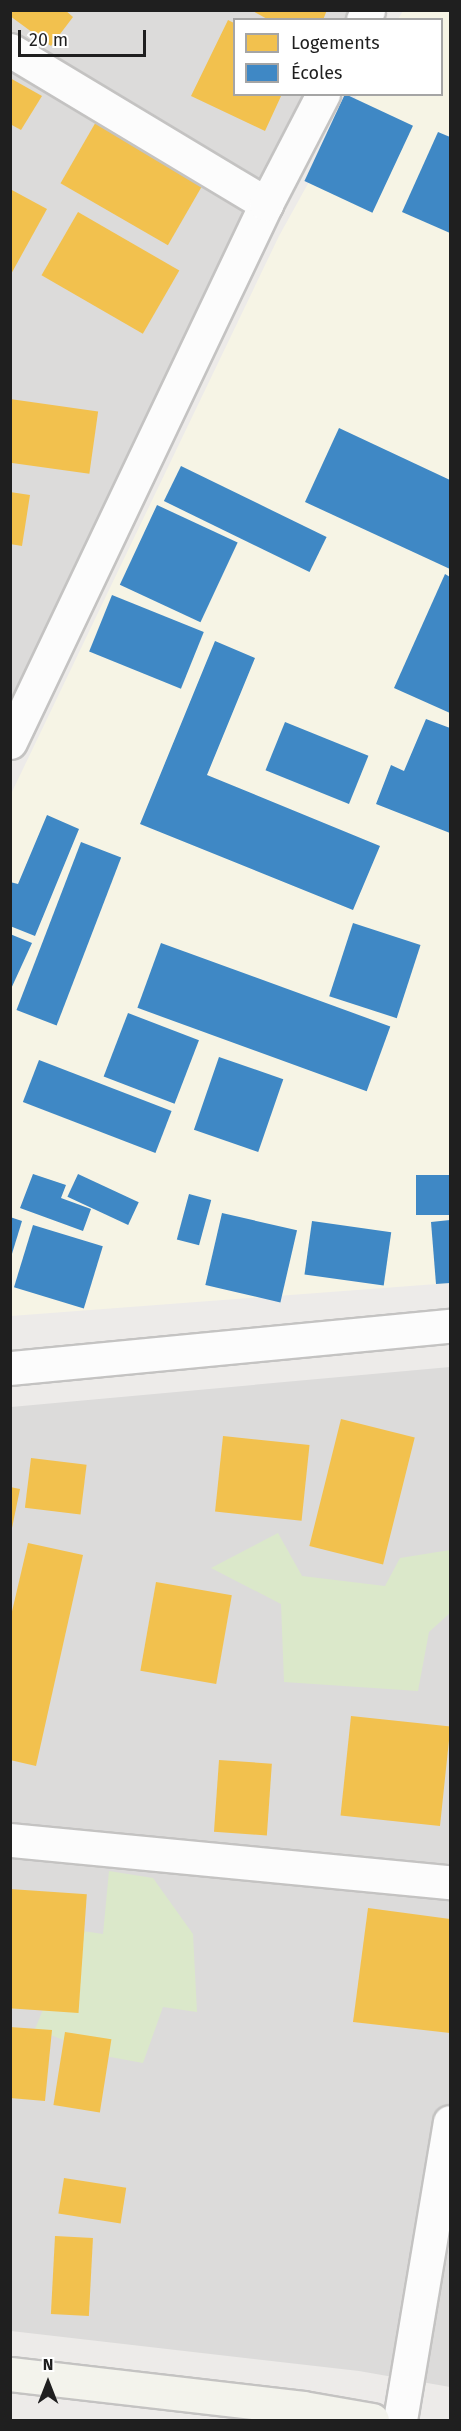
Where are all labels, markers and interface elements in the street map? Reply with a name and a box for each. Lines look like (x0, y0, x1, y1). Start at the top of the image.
scale bar (21, 18, 148, 56)
legend (233, 18, 443, 96)
text: 20 m (29, 29, 68, 51)
text: Logements (291, 32, 380, 54)
text: Écoles (291, 62, 342, 84)
north arrow (18, 2353, 78, 2413)
text: N (43, 2355, 53, 2374)

